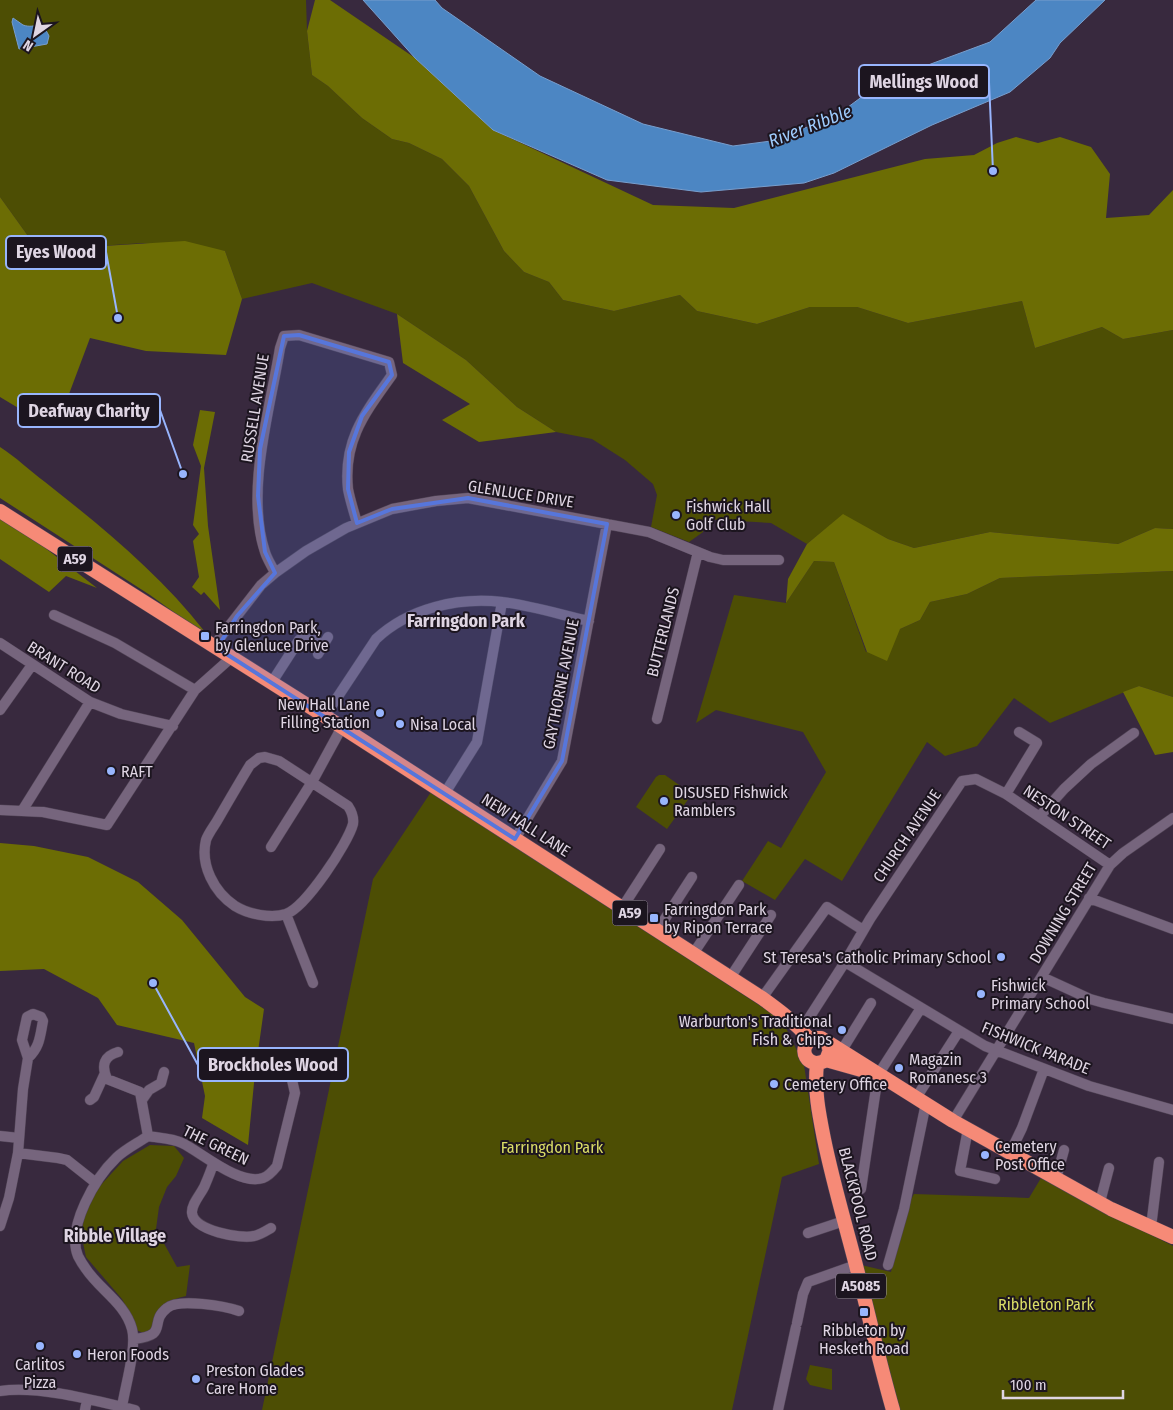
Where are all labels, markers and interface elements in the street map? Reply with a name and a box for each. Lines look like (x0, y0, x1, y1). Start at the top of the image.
north arrow (10, 10, 60, 60)
text: N (20, 36, 36, 55)
callout: Mellings Wood (859, 65, 989, 98)
text: Mellings Wood (869, 71, 979, 93)
water label: River Ribble (765, 100, 855, 152)
callout: Eyes Wood (6, 236, 106, 269)
text: Eyes Wood (16, 241, 96, 263)
street label: RUSSELL AVENUE (237, 352, 273, 464)
callout: Deafway Charity (18, 394, 160, 427)
text: Deafway Charity (28, 400, 150, 422)
street label: GLENLUCE DRIVE (467, 476, 575, 512)
place label: Fishwick Hall Golf Club (686, 497, 770, 534)
marker: Fishwick Hall Golf Club (670, 509, 682, 521)
road number: A59 (58, 546, 92, 572)
street label: BUTTERLANDS (643, 585, 683, 679)
district label: Farringdon Park (407, 610, 526, 632)
street label: GAYTHORNE AVENUE (539, 617, 583, 751)
place label: Farringdon Park, by Glenluce Drive (215, 618, 329, 655)
marker: Farringdon Park, by Glenluce Drive (199, 630, 211, 642)
street label: BRANT ROAD (24, 637, 104, 697)
place label: New Hall Lane Filling Station (277, 695, 370, 732)
marker: New Hall Lane Filling Station (374, 707, 386, 719)
place label: Nisa Local (410, 715, 476, 734)
marker: Nisa Local (394, 718, 406, 730)
place label: RAFT (121, 762, 153, 781)
marker: RAFT (105, 765, 117, 777)
street label: NESTON STREET (1020, 781, 1115, 853)
place label: DISUSED Fishwick Ramblers (674, 783, 788, 820)
street label: CHURCH AVENUE (869, 786, 945, 886)
street label: NEW HALL LANE (478, 789, 574, 861)
marker: DISUSED Fishwick Ramblers (658, 795, 670, 807)
street label: DOWNING STREET (1025, 859, 1101, 967)
road number: A59 (612, 900, 648, 926)
place label: Farringdon Park by Ripon Terrace (664, 900, 773, 937)
marker: Farringdon Park by Ripon Terrace (648, 912, 660, 924)
place label: St Teresa's Catholic Primary School (763, 948, 991, 967)
marker: St Teresa's Catholic Primary School (995, 951, 1007, 963)
place label: Fishwick Primary School (991, 976, 1090, 1013)
marker: Fishwick Primary School (975, 988, 987, 1000)
place label: Warburton's Traditional Fish & Chips (679, 1012, 832, 1049)
street label: FISHWICK PARADE (979, 1018, 1093, 1078)
marker: Warburton's Traditional Fish & Chips (836, 1024, 848, 1036)
callout: Brockholes Wood (198, 1048, 348, 1081)
place label: Magazin Romanesc 3 (909, 1050, 987, 1087)
text: Brockholes Wood (208, 1054, 338, 1076)
marker: Magazin Romanesc 3 (893, 1062, 905, 1074)
place label: Cemetery Office (784, 1075, 887, 1094)
marker: Cemetery Office (768, 1078, 780, 1090)
street label: THE GREEN (180, 1121, 252, 1169)
place label: Cemetery Post Office (995, 1137, 1065, 1174)
park label: Farringdon Park (501, 1138, 604, 1157)
street label: BLACKPOOL ROAD (835, 1145, 881, 1263)
marker: Cemetery Post Office (979, 1149, 991, 1161)
district label: Ribble Village (64, 1225, 166, 1247)
road number: A5085 (836, 1274, 886, 1298)
park label: Ribbleton Park (998, 1295, 1094, 1314)
marker: Ribbleton by Hesketh Road (858, 1306, 870, 1318)
place label: Ribbleton by Hesketh Road (819, 1321, 909, 1358)
marker: Carlitos Pizza (34, 1340, 46, 1352)
place label: Heron Foods (87, 1345, 169, 1364)
marker: Heron Foods (71, 1348, 83, 1360)
place label: Carlitos Pizza (15, 1355, 65, 1392)
place label: Preston Glades Care Home (206, 1361, 304, 1398)
scale bar (1003, 1368, 1123, 1400)
marker: Preston Glades Care Home (190, 1373, 202, 1385)
text: 100 m (1010, 1376, 1047, 1394)

